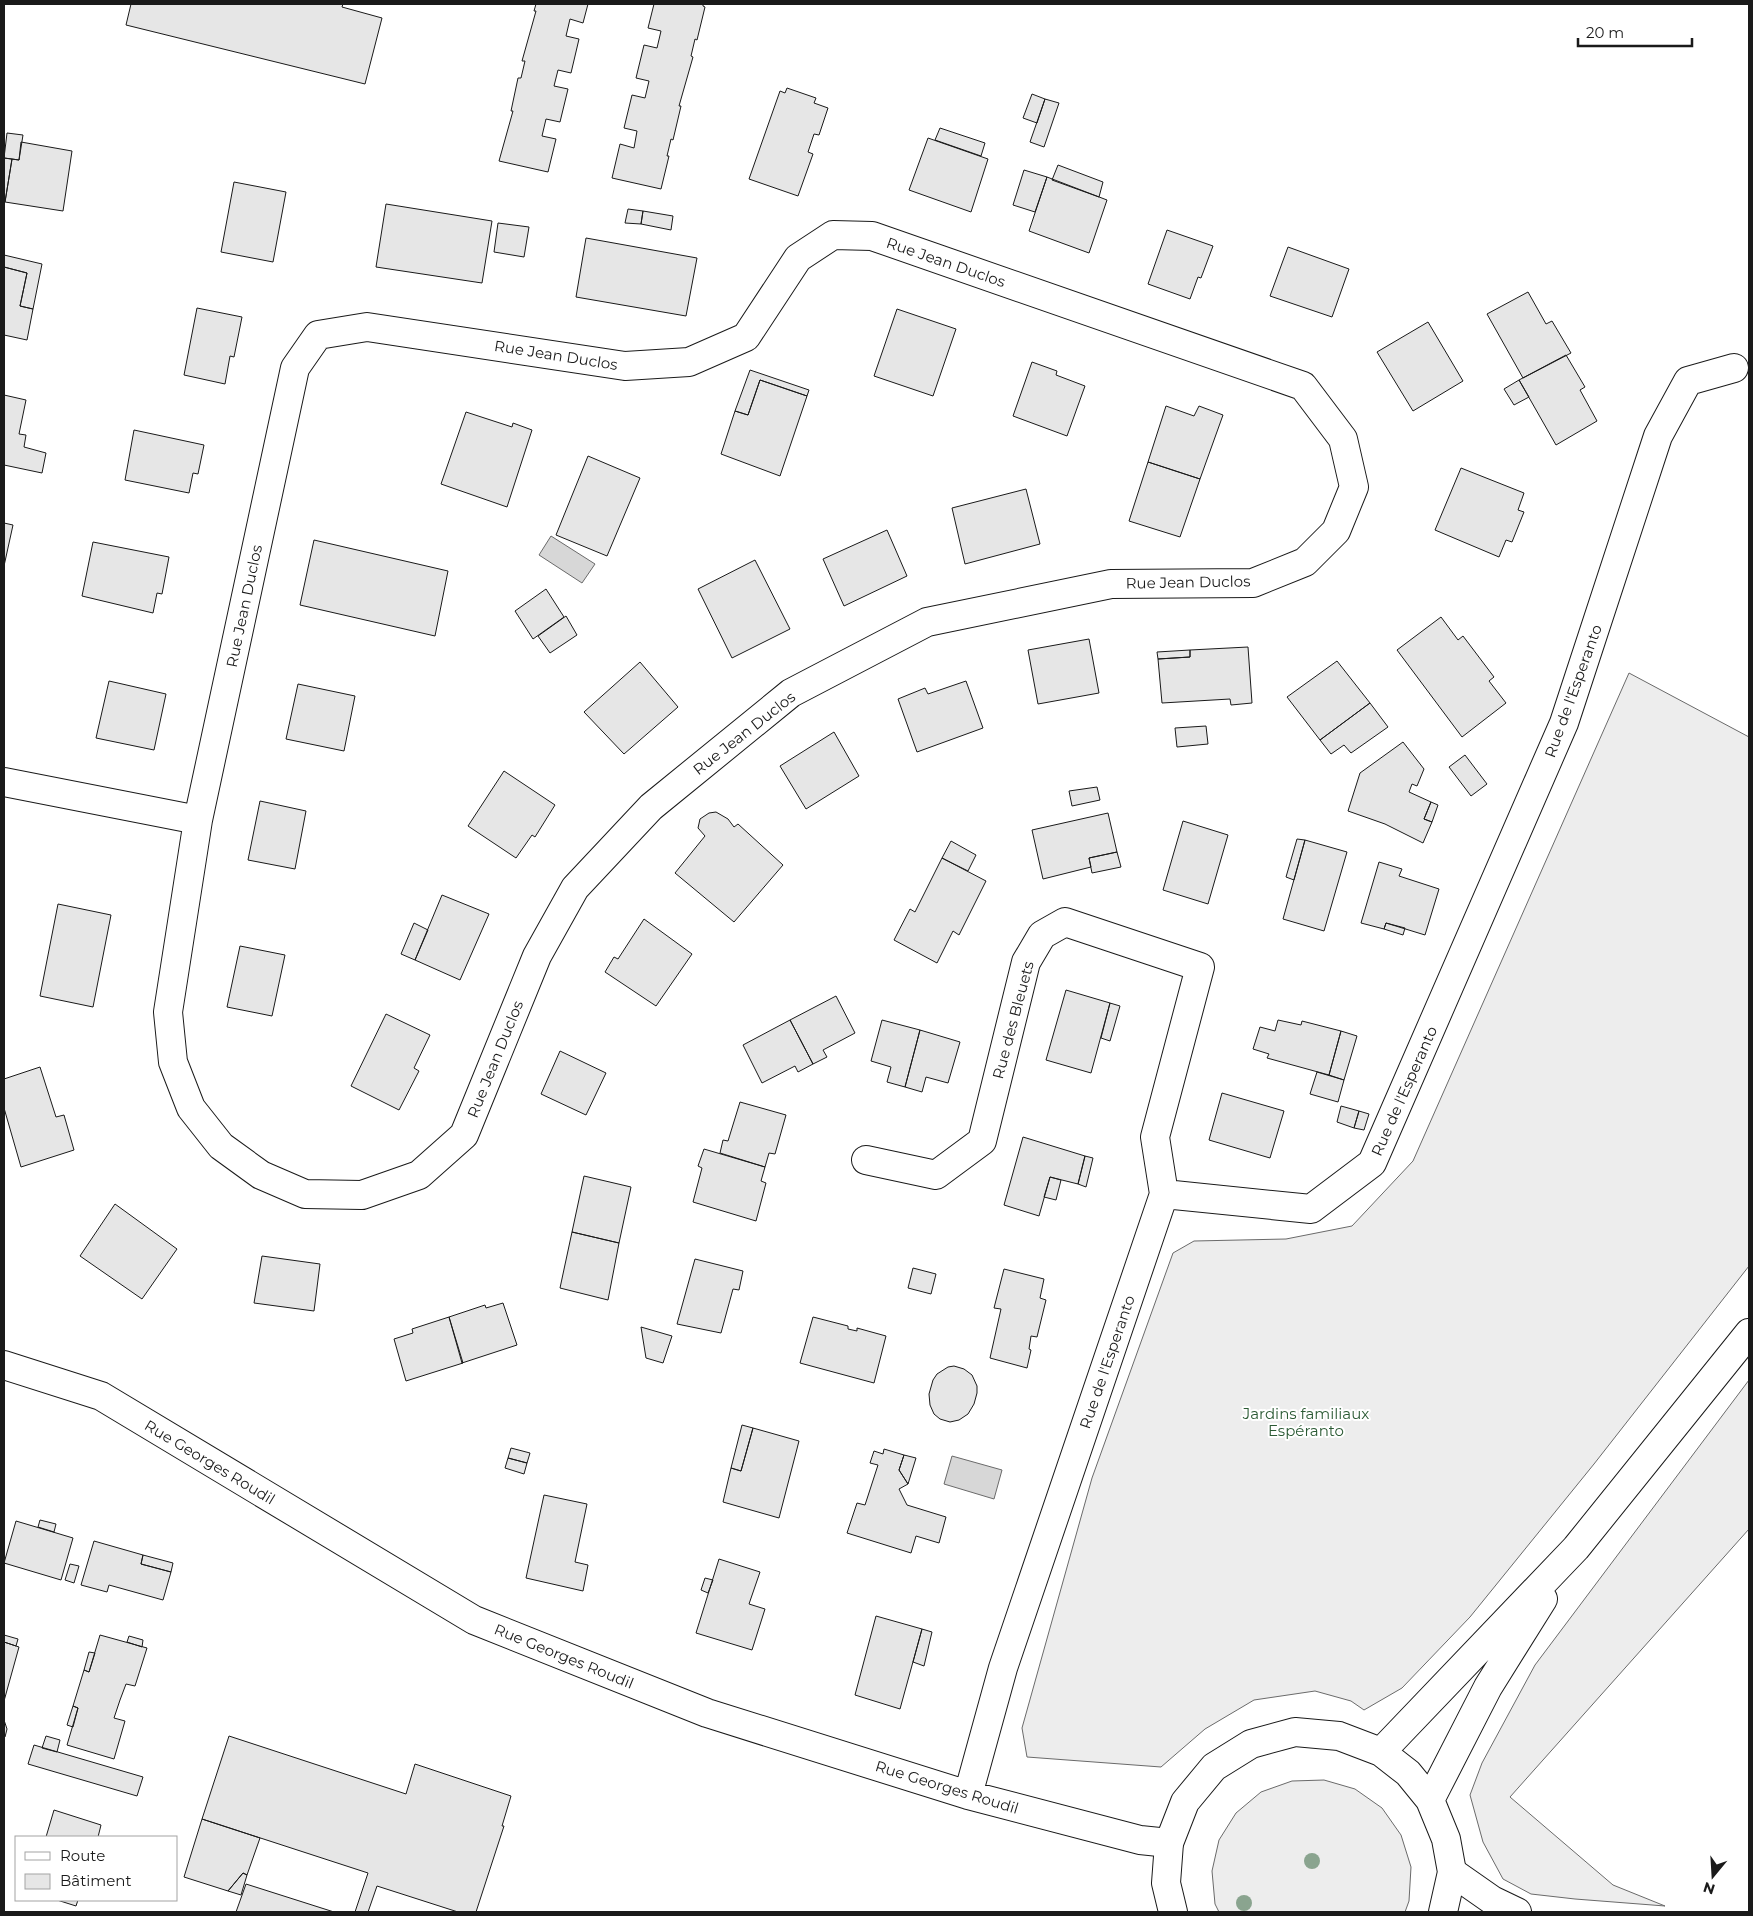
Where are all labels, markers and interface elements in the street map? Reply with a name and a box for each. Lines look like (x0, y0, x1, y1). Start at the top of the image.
scale bar (1578, 15, 1692, 47)
text: 20 m (1586, 23, 1624, 42)
street label: Rue Jean Duclos (884, 233, 1008, 291)
street label: Rue Jean Duclos (493, 336, 619, 374)
street label: Rue Jean Duclos (222, 543, 266, 669)
street label: Rue Jean Duclos (1125, 571, 1251, 593)
street label: Rue de l'Esperanto (1540, 622, 1606, 760)
street label: Rue Jean Duclos (689, 687, 799, 779)
street label: Rue des Bleuets (988, 959, 1038, 1081)
street label: Rue Jean Duclos (463, 998, 527, 1120)
street label: Rue de l'Esperanto (1367, 1023, 1441, 1159)
street label: Rue de l'Esperanto (1075, 1293, 1139, 1431)
park label: Jardins familiaux Espéranto (1242, 1404, 1369, 1440)
street label: Rue Georges Roudil (141, 1415, 279, 1509)
street label: Rue Georges Roudil (491, 1619, 637, 1693)
street label: Rue Georges Roudil (873, 1756, 1021, 1818)
legend (15, 1836, 178, 1901)
text: Route (60, 1846, 105, 1865)
north arrow (1688, 1851, 1738, 1901)
text: Bâtiment (60, 1871, 132, 1890)
text: N (1701, 1878, 1717, 1899)

